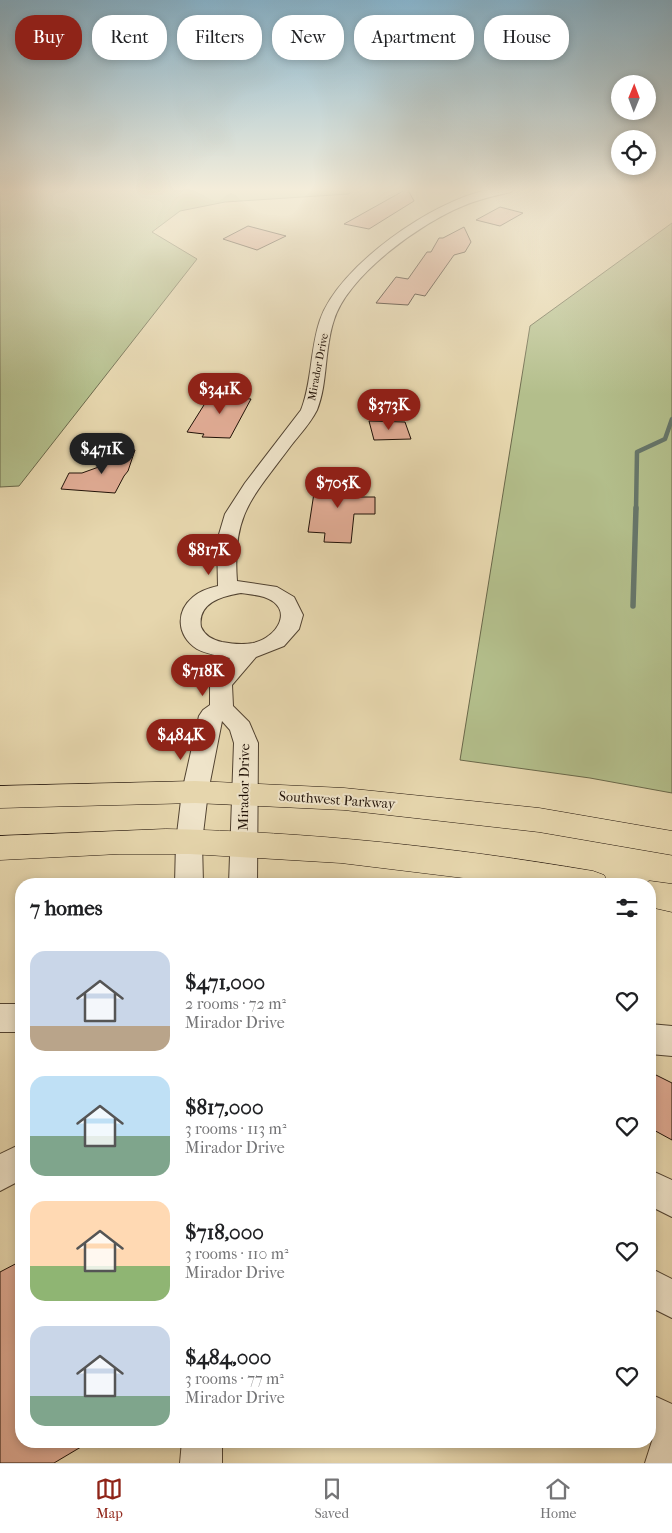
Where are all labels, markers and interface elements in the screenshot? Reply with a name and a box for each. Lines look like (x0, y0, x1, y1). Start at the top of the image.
chip: Buy (15, 15, 82, 60)
chip: Rent (92, 15, 167, 60)
chip: Filters (177, 15, 262, 60)
chip: New (272, 15, 344, 60)
chip: Apartment (354, 15, 474, 60)
chip: House (484, 15, 569, 60)
north arrow (611, 75, 656, 120)
map controls (611, 75, 656, 175)
button: locate (611, 130, 656, 175)
street label: Mirador Drive (305, 332, 331, 402)
pin: $341K (185, 372, 255, 415)
text: $341K (199, 379, 241, 398)
pin: $373K (354, 388, 424, 431)
text: $373K (368, 395, 410, 414)
pin: $471K (67, 432, 137, 475)
text: $471K (81, 439, 123, 458)
pin: $705K (303, 466, 373, 509)
text: $705K (316, 473, 360, 492)
pin: $817K (174, 534, 244, 576)
text: $817K (188, 540, 230, 559)
pin: $718K (168, 654, 238, 697)
text: $718K (182, 661, 224, 680)
pin: $484K (146, 718, 216, 761)
text: $484K (157, 725, 205, 744)
street label: Mirador Drive (235, 743, 253, 831)
street label: Southwest Parkway (278, 787, 396, 813)
icon: filters (613, 894, 641, 922)
text: 7 homes (30, 896, 102, 920)
text: $471,000 (185, 970, 265, 994)
icon: home (70, 971, 130, 1031)
icon: heart (613, 987, 641, 1015)
text: 2 rooms · 72 m² (185, 994, 286, 1013)
text: Mirador Drive (185, 1013, 285, 1032)
text: $817,000 (185, 1095, 263, 1119)
icon: home (70, 1096, 130, 1156)
icon: heart (613, 1112, 641, 1140)
text: 3 rooms · 113 m² (185, 1119, 286, 1138)
text: Mirador Drive (185, 1138, 285, 1157)
text: $718,000 (185, 1220, 264, 1244)
icon: home (70, 1221, 130, 1281)
icon: heart (613, 1237, 641, 1265)
text: 3 rooms · 110 m² (185, 1244, 289, 1263)
text: Mirador Drive (185, 1263, 285, 1282)
text: $484,000 (185, 1345, 271, 1369)
icon: home (70, 1346, 130, 1406)
icon: heart (613, 1362, 641, 1390)
text: 3 rooms · 77 m² (185, 1369, 284, 1388)
text: Mirador Drive (185, 1388, 285, 1407)
tab: Map (95, 1475, 123, 1522)
tab: Saved (314, 1475, 349, 1522)
tab: Home (540, 1475, 577, 1522)

